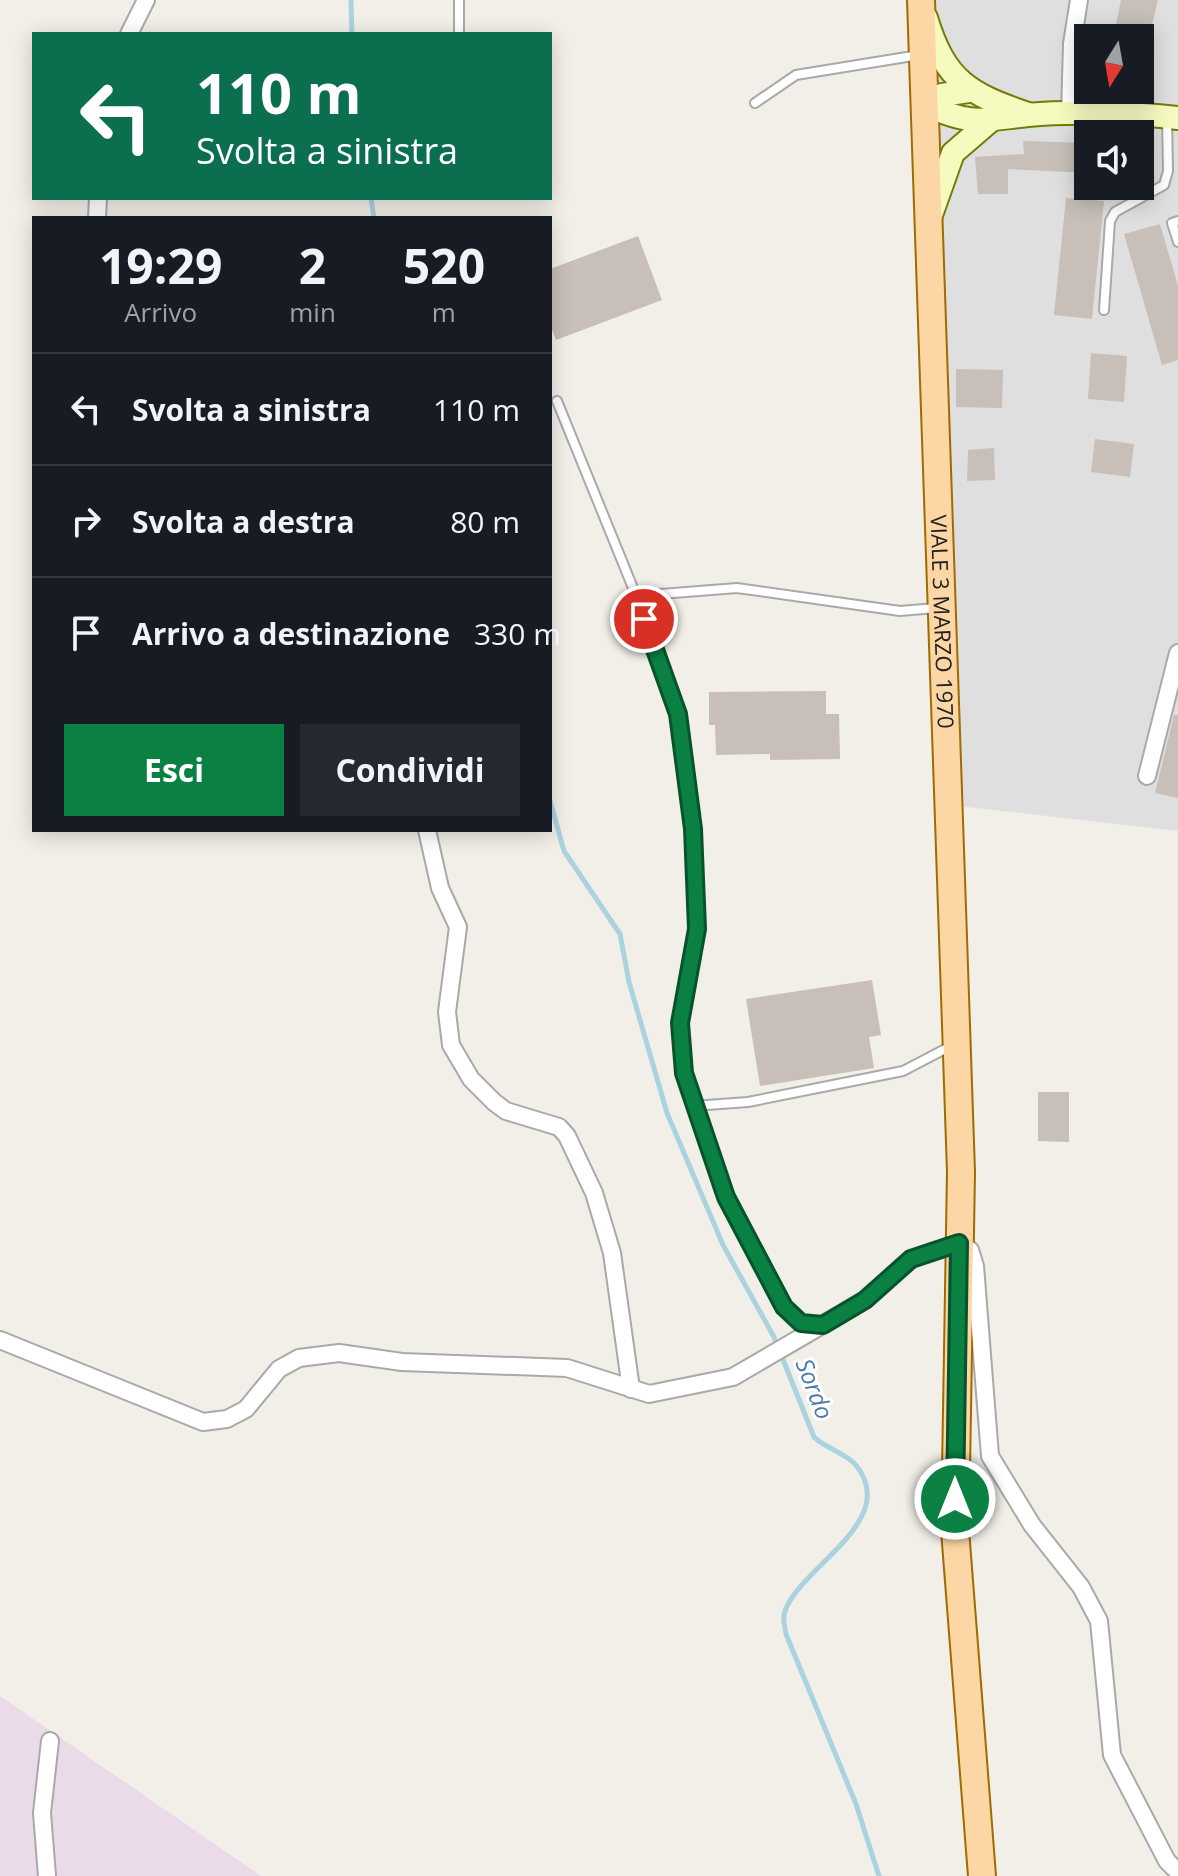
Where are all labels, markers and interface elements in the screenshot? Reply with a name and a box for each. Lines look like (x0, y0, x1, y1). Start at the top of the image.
north arrow (1074, 24, 1154, 104)
map controls (1074, 24, 1154, 200)
text: 110 m (196, 54, 362, 130)
icon: left (64, 64, 168, 168)
button: sound (1074, 120, 1154, 200)
text: Svolta a sinistra (196, 126, 458, 175)
text: 19:29 (99, 233, 222, 298)
text: 2 (299, 233, 326, 298)
text: 520 (403, 233, 485, 298)
text: Arrivo (124, 294, 197, 330)
text: min (289, 294, 336, 330)
text: m (432, 294, 456, 330)
icon: left (64, 387, 108, 431)
text: Svolta a sinistra (132, 389, 371, 430)
text: 110 m (433, 389, 520, 430)
icon: right (64, 499, 108, 543)
text: Svolta a destra (132, 501, 355, 542)
text: 80 m (450, 501, 520, 542)
street label: VIALE 3 MARZO 1970 (925, 514, 962, 729)
pin (610, 585, 678, 653)
icon: arrive (622, 597, 666, 641)
icon: arrive (64, 611, 108, 655)
text: Arrivo a destinazione (132, 613, 450, 654)
text: 330 m (474, 613, 561, 654)
button: Esci (64, 724, 284, 816)
button: Condividi (300, 724, 520, 816)
water label: Sordo (789, 1353, 842, 1424)
position arrow (913, 1457, 997, 1541)

